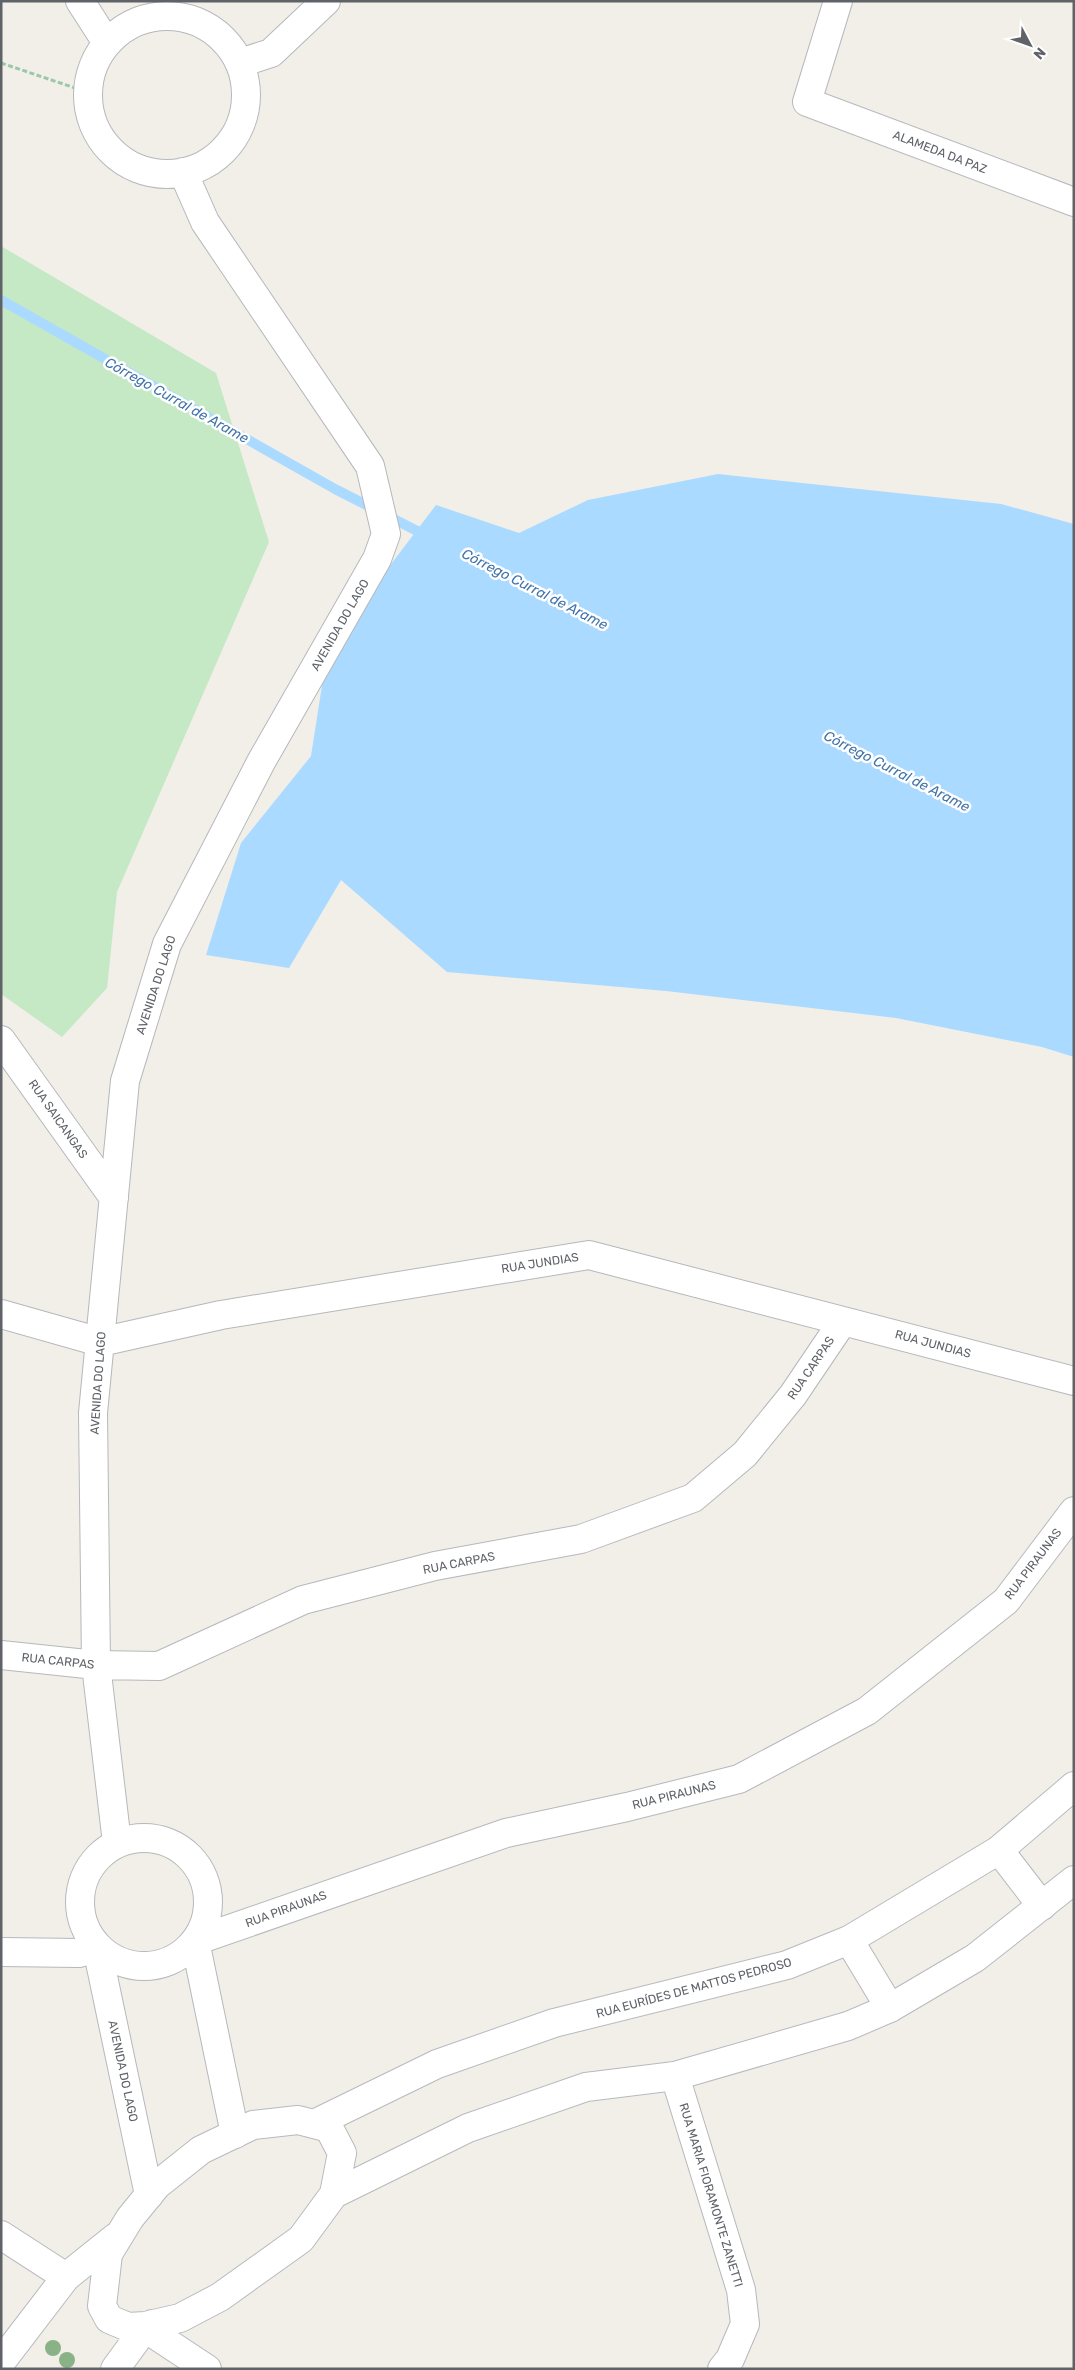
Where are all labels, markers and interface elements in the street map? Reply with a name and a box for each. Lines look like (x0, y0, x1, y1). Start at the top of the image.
north arrow (1005, 20, 1055, 70)
text: N (1030, 44, 1049, 63)
street label: ALAMEDA DA PAZ (891, 128, 989, 176)
water label: Córrego Curral de Arame (102, 354, 252, 447)
water label: Córrego Curral de Arame (459, 545, 611, 634)
street label: AVENIDA DO LAGO (308, 577, 372, 673)
water label: Córrego Curral de Arame (821, 727, 973, 816)
street label: AVENIDA DO LAGO (133, 934, 179, 1036)
street label: RUA SAICANGAS (26, 1077, 90, 1161)
street label: RUA JUNDIAS (500, 1250, 580, 1276)
street label: RUA JUNDIAS (893, 1327, 973, 1361)
street label: AVENIDA DO LAGO (87, 1331, 109, 1435)
street label: RUA CARPAS (785, 1334, 837, 1402)
street label: RUA PIRAUNAS (1002, 1526, 1064, 1602)
street label: RUA CARPAS (422, 1549, 496, 1577)
street label: RUA CARPAS (21, 1650, 95, 1672)
street label: RUA PIRAUNAS (631, 1778, 717, 1812)
street label: RUA PIRAUNAS (243, 1888, 329, 1930)
street label: RUA EURÍDES DE MATTOS PEDROSO (595, 1955, 793, 2021)
street label: AVENIDA DO LAGO (105, 2019, 141, 2123)
street label: RUA MARIA FIORAMONTE ZANETTI (676, 2101, 746, 2289)

